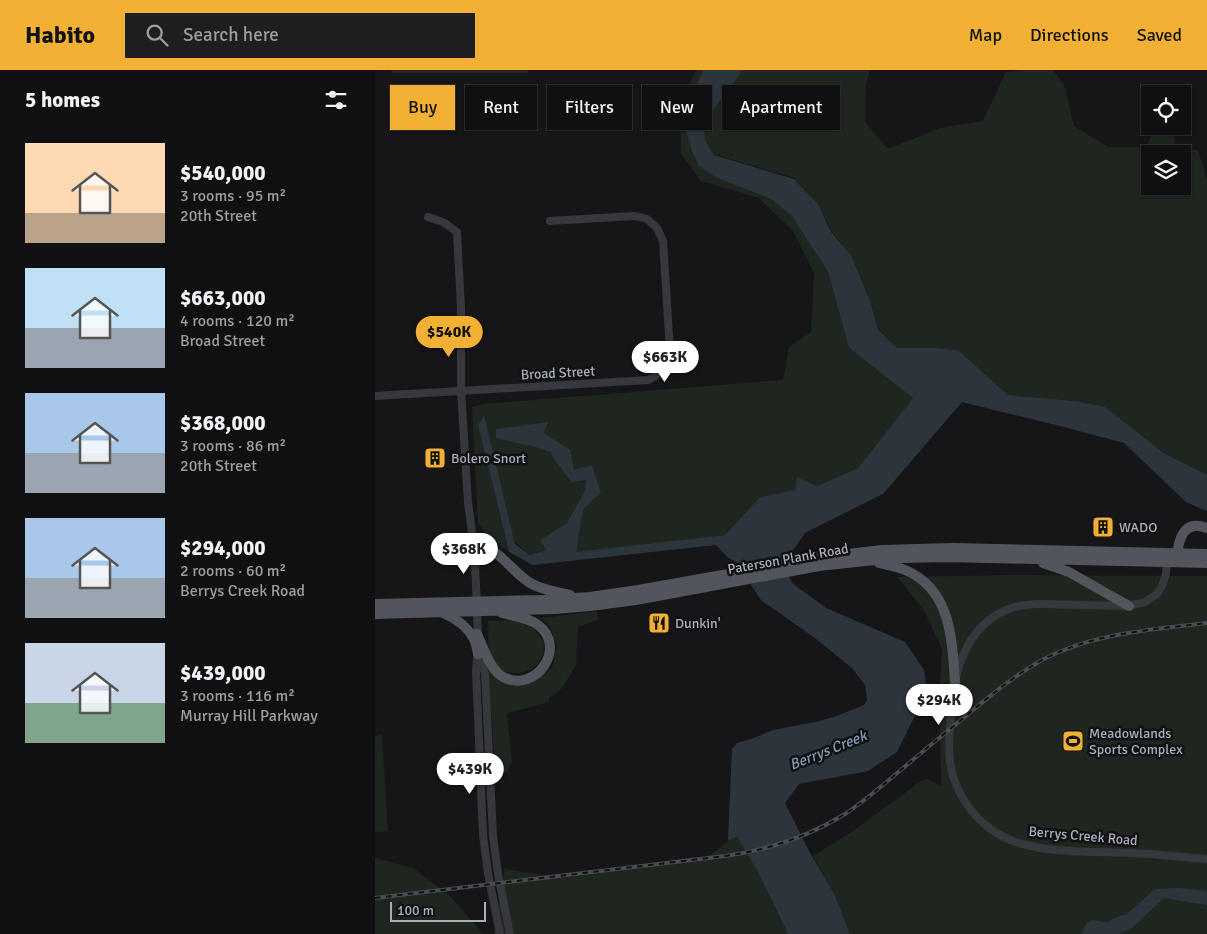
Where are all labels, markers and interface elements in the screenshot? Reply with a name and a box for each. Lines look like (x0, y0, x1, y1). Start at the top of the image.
search box (125, 13, 475, 58)
text: Habito (25, 20, 95, 50)
icon: search (143, 21, 171, 49)
text: Search here (183, 23, 279, 47)
text: Map (969, 24, 1002, 46)
text: Directions (1030, 24, 1109, 46)
text: Saved (1137, 24, 1182, 46)
chip: Buy (390, 85, 455, 130)
chip: Rent (465, 85, 537, 130)
chip: Filters (547, 85, 632, 130)
chip: New (642, 85, 712, 130)
chip: Apartment (722, 85, 840, 130)
map controls (1141, 85, 1191, 195)
button: locate (1141, 85, 1191, 135)
icon: filters (322, 86, 350, 114)
text: 5 homes (25, 87, 100, 113)
button: layers (1141, 145, 1191, 195)
text: $540,000 (180, 160, 266, 186)
icon: home (65, 163, 125, 223)
text: 3 rooms · 95 m² (180, 186, 286, 206)
text: 20th Street (180, 206, 257, 226)
text: $663,000 (180, 285, 266, 311)
icon: home (65, 288, 125, 348)
text: 4 rooms · 120 m² (180, 311, 295, 331)
pin: $540K (414, 316, 484, 358)
text: $540K (427, 322, 471, 342)
text: Broad Street (180, 331, 265, 351)
pin: $663K (630, 340, 700, 383)
text: $663K (643, 347, 687, 367)
street label: Broad Street (520, 363, 596, 383)
text: $368,000 (180, 410, 266, 436)
icon: home (65, 413, 125, 473)
text: 3 rooms · 86 m² (180, 436, 286, 456)
building icon: Bolero Snort (423, 446, 447, 470)
place label: Bolero Snort (451, 450, 526, 467)
text: 20th Street (180, 456, 257, 476)
building icon: WADO (1091, 515, 1115, 539)
place label: WADO (1119, 519, 1157, 536)
pin: $368K (429, 532, 499, 575)
text: $294,000 (180, 535, 266, 561)
icon: home (65, 538, 125, 598)
text: $368K (442, 539, 486, 559)
street label: Paterson Plank Road (726, 540, 850, 578)
text: 2 rooms · 60 m² (180, 561, 286, 581)
text: Berrys Creek Road (180, 581, 305, 601)
restaurant icon: Dunkin' (647, 611, 671, 635)
place label: Dunkin' (675, 615, 721, 632)
text: $439,000 (180, 660, 266, 686)
icon: home (65, 663, 125, 723)
pin: $294K (904, 684, 974, 726)
text: 3 rooms · 116 m² (180, 686, 295, 706)
text: $294K (917, 690, 961, 710)
text: Murray Hill Parkway (180, 706, 318, 726)
place label: Meadowlands Sports Complex (1089, 725, 1183, 758)
water label: Berrys Creek (787, 726, 871, 774)
sports icon: Meadowlands Sports Complex (1061, 729, 1085, 753)
pin: $439K (435, 752, 505, 795)
text: $439K (448, 759, 492, 779)
street label: Berrys Creek Road (1028, 823, 1138, 849)
scale bar (390, 899, 486, 922)
text: 100 m (397, 902, 434, 919)

